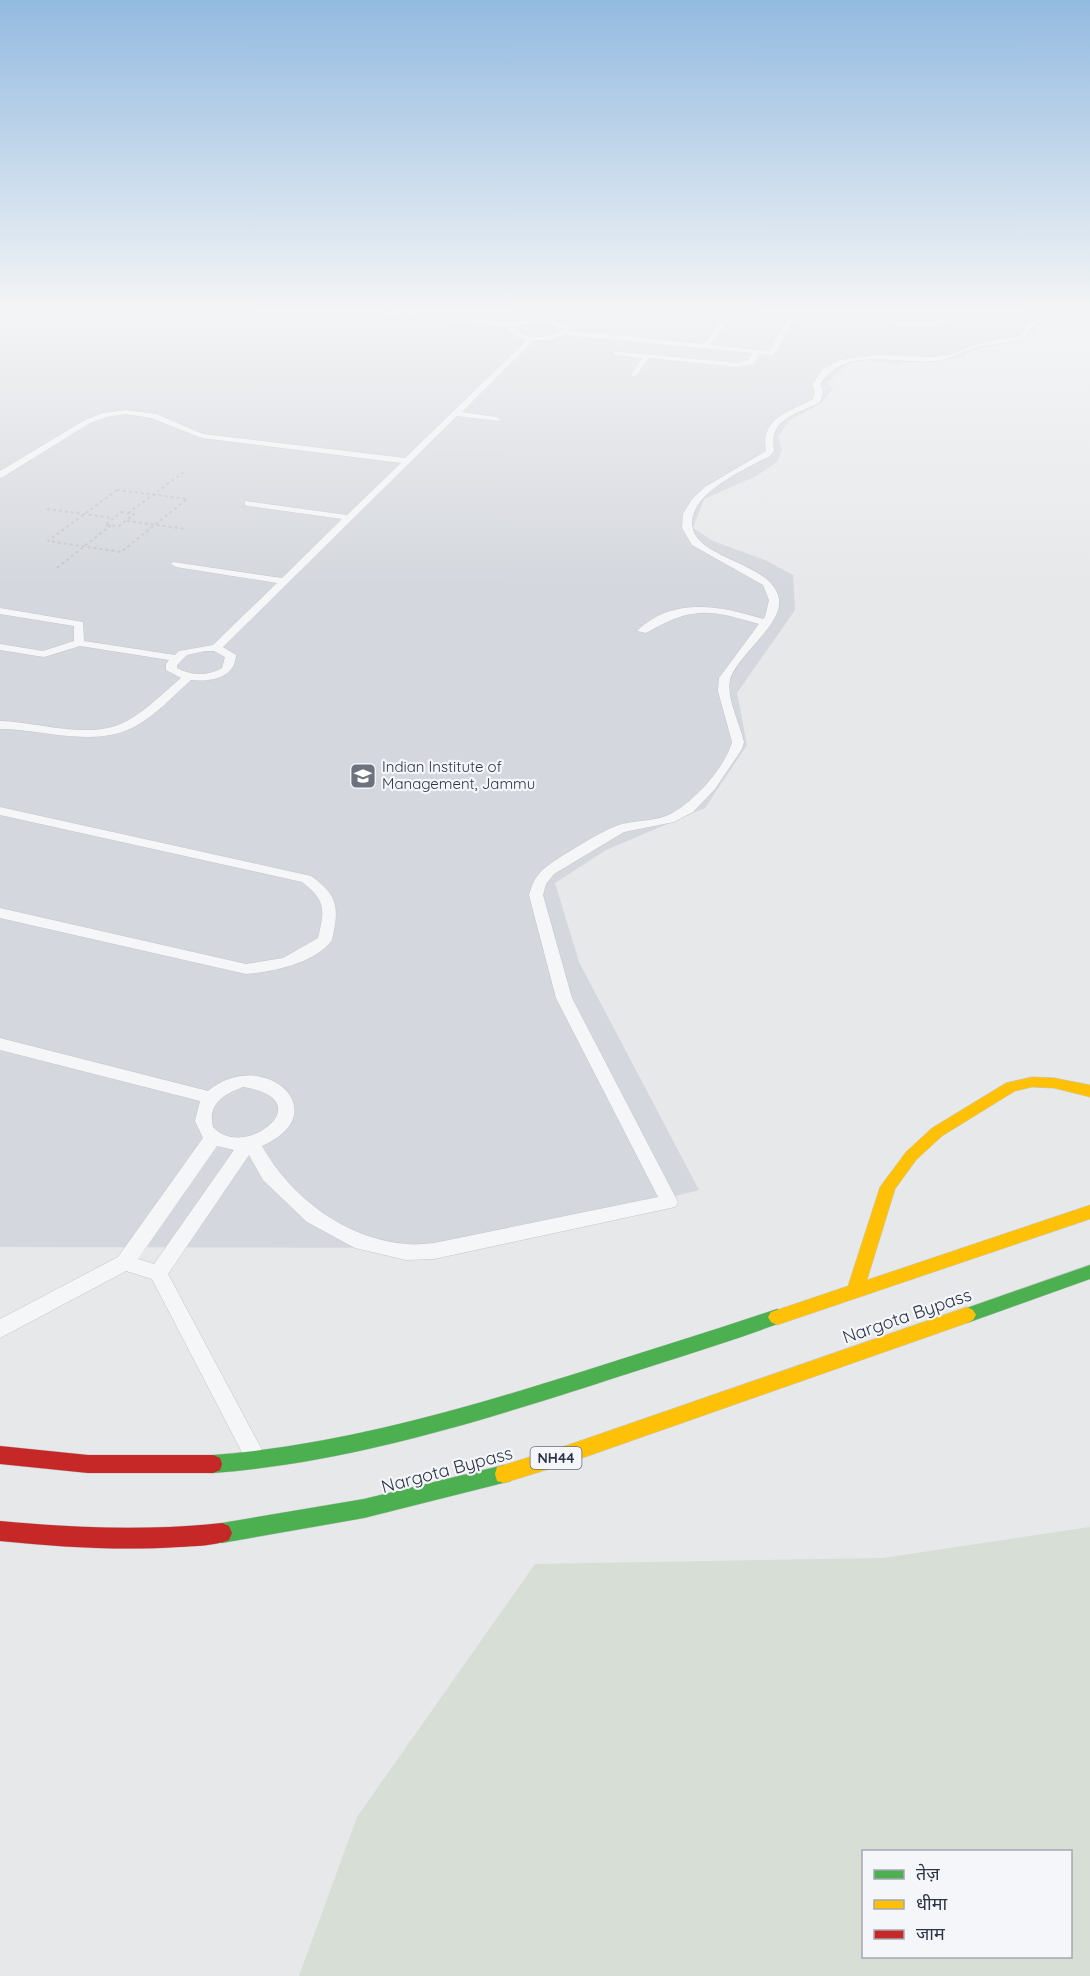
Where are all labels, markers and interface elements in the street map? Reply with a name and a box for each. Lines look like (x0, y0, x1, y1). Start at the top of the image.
place label: Indian Institute of Management, Jammu (382, 757, 535, 793)
school or university icon: Indian Institute of Management, Jammu (348, 761, 378, 791)
street label: Nargota Bypass (839, 1283, 974, 1348)
street label: Nargota Bypass (379, 1441, 515, 1498)
road number: NH44 (530, 1447, 582, 1469)
legend (862, 1850, 1072, 1958)
text: तेज़ (916, 1862, 940, 1885)
text: धीमा (916, 1892, 947, 1915)
text: जाम (916, 1922, 946, 1945)

